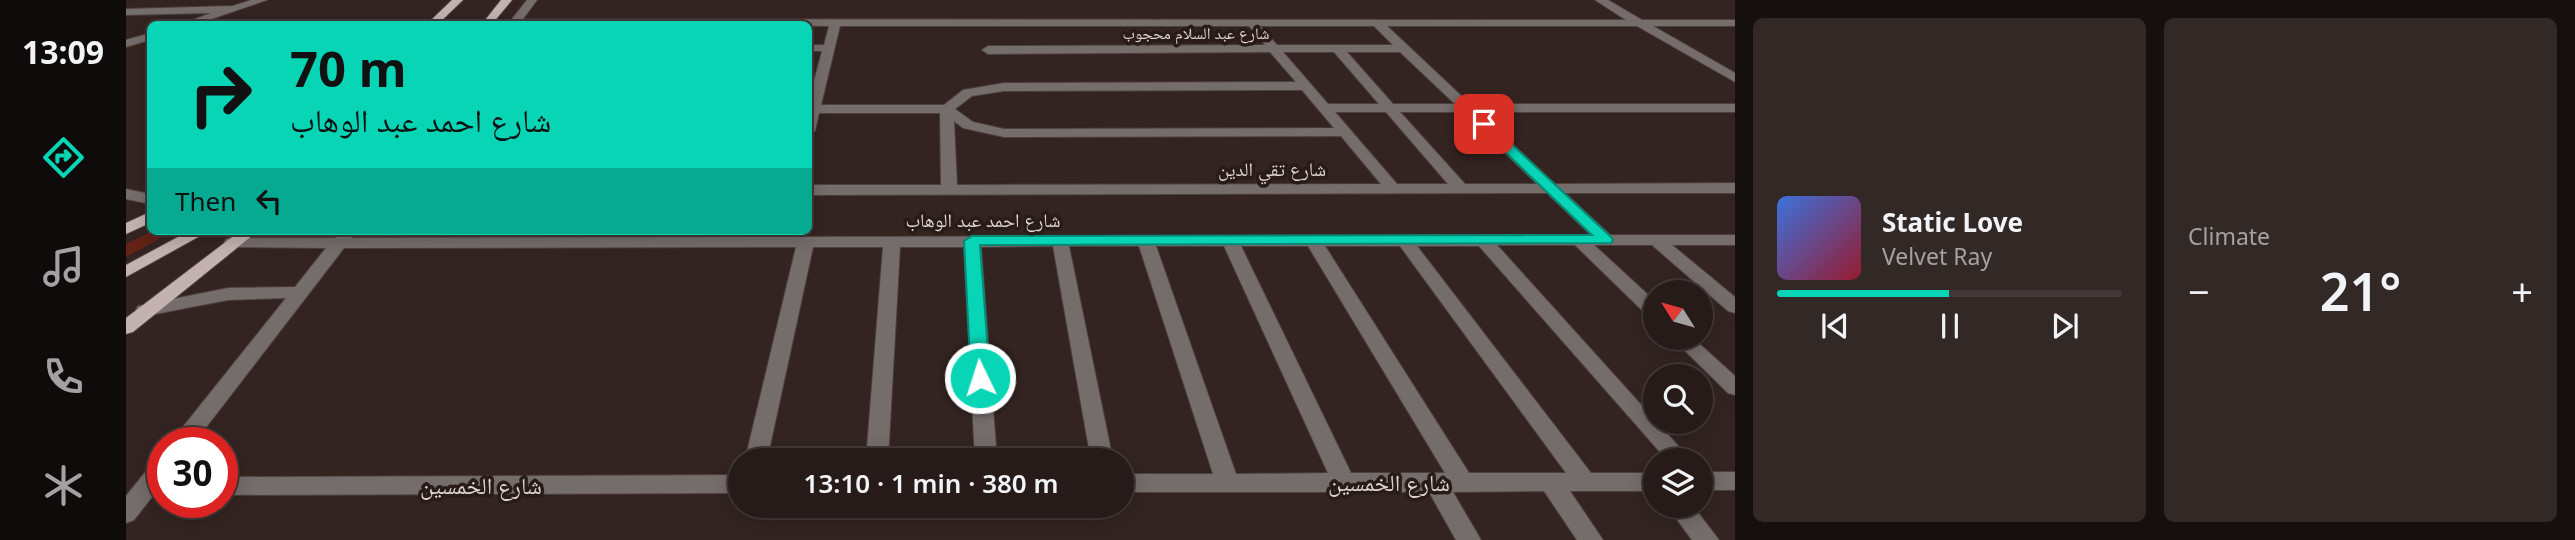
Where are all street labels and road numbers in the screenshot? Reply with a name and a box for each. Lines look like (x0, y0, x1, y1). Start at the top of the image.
street label: شارع عبد السلام محجوب (1122, 22, 1270, 44)
street label: شارع تقي الدين (1218, 156, 1326, 185)
street label: شارع احمد عبد الوهاب (905, 207, 1061, 233)
street label: شارع الخمسين (1328, 466, 1450, 498)
street label: شارع الخمسين (420, 469, 542, 501)

